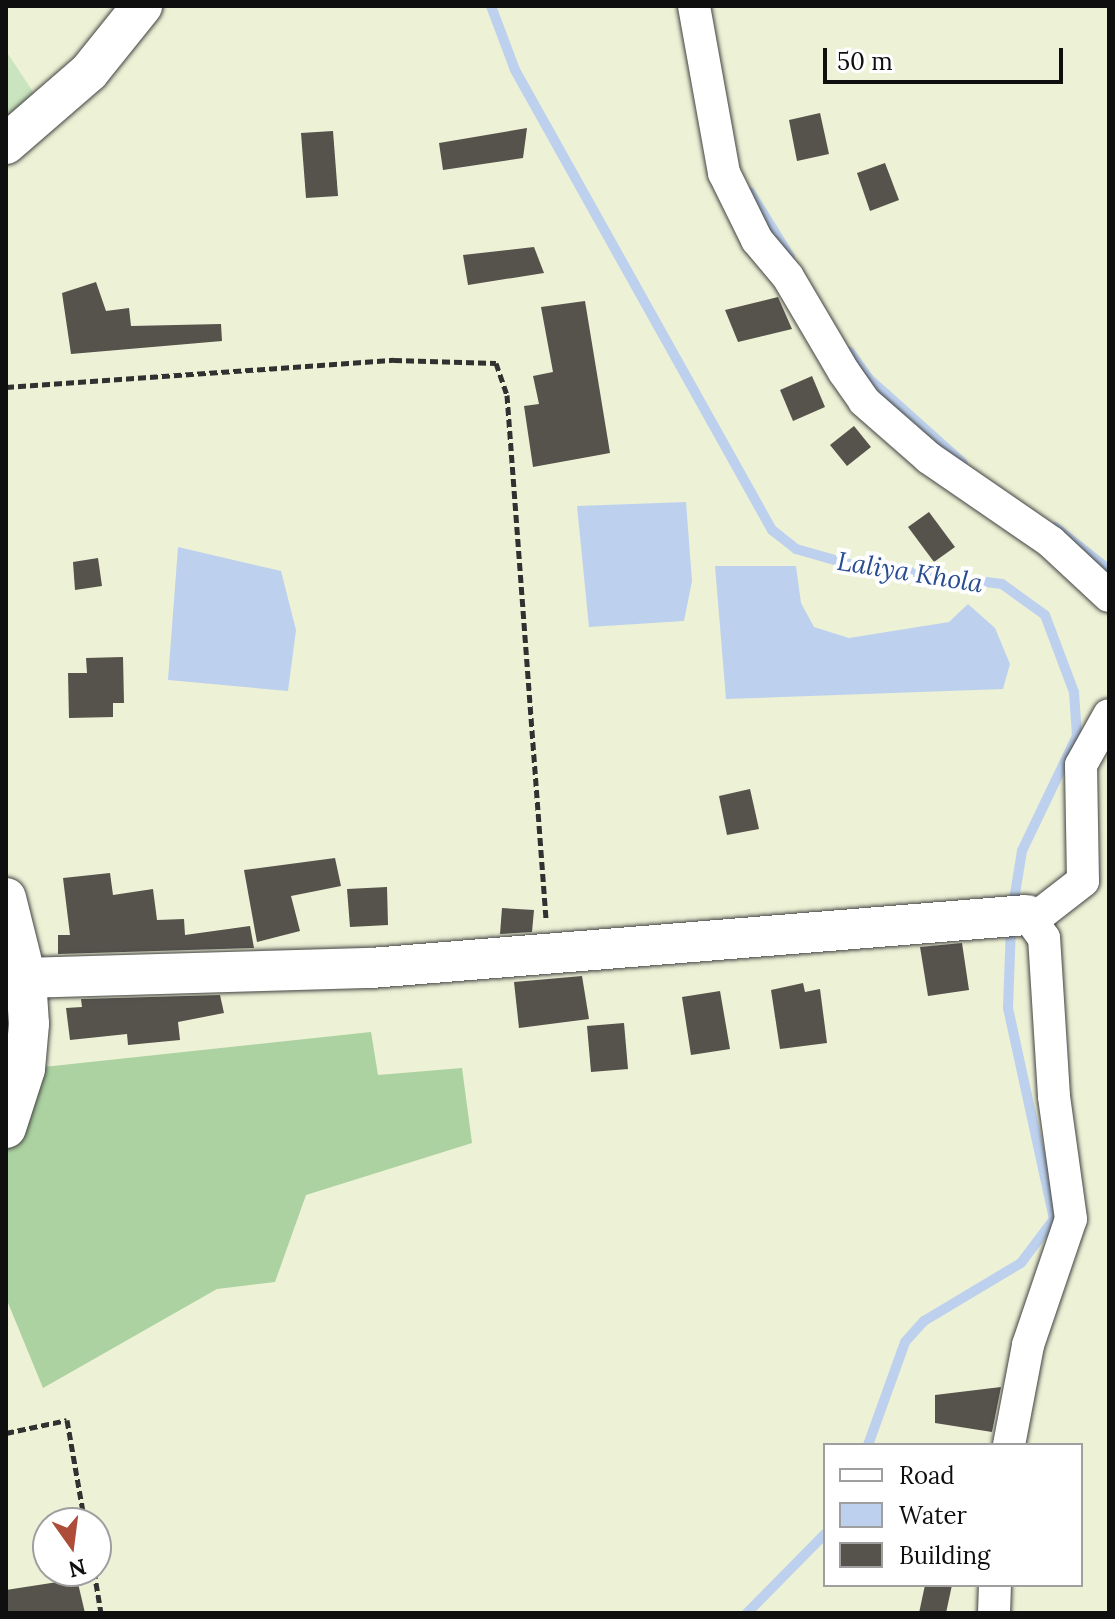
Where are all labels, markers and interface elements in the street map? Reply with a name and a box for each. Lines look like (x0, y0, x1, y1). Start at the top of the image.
scale bar (827, 32, 1067, 82)
text: 50 m (837, 46, 893, 77)
water label: Laliya Khola (835, 545, 985, 599)
legend (823, 1443, 1083, 1587)
text: Road (899, 1460, 955, 1491)
text: Water (899, 1500, 967, 1531)
north arrow (32, 1507, 112, 1587)
text: Building (899, 1540, 990, 1571)
text: N (66, 1553, 89, 1584)

